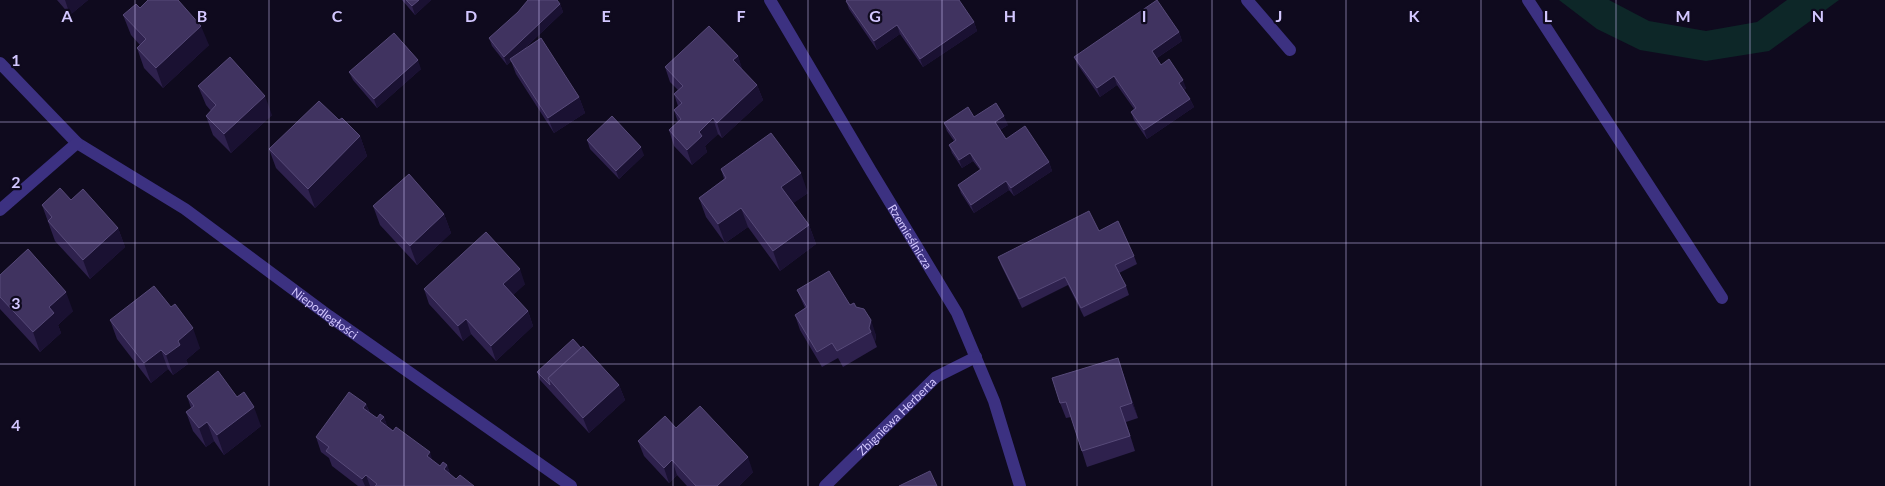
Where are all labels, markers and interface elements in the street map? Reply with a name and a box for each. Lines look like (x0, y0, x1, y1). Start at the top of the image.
text: A (60, 6, 73, 25)
text: B (197, 6, 207, 25)
text: C (332, 6, 343, 25)
text: D (465, 6, 477, 25)
text: E (601, 6, 611, 25)
text: F (736, 6, 746, 25)
text: G (869, 6, 881, 25)
text: H (1004, 6, 1016, 25)
text: I (1142, 6, 1146, 25)
text: J (1276, 6, 1282, 25)
text: K (1409, 6, 1421, 25)
text: L (1544, 6, 1553, 25)
text: M (1675, 6, 1691, 25)
text: N (1812, 6, 1824, 25)
text: 1 (11, 50, 21, 69)
text: 2 (11, 172, 21, 191)
street label: Rzemieślnicza (885, 201, 936, 272)
street label: Niepodległości (289, 284, 361, 342)
text: 3 (11, 293, 21, 312)
street label: Zbigniewa Herberta (854, 374, 939, 458)
text: 4 (11, 415, 21, 434)

